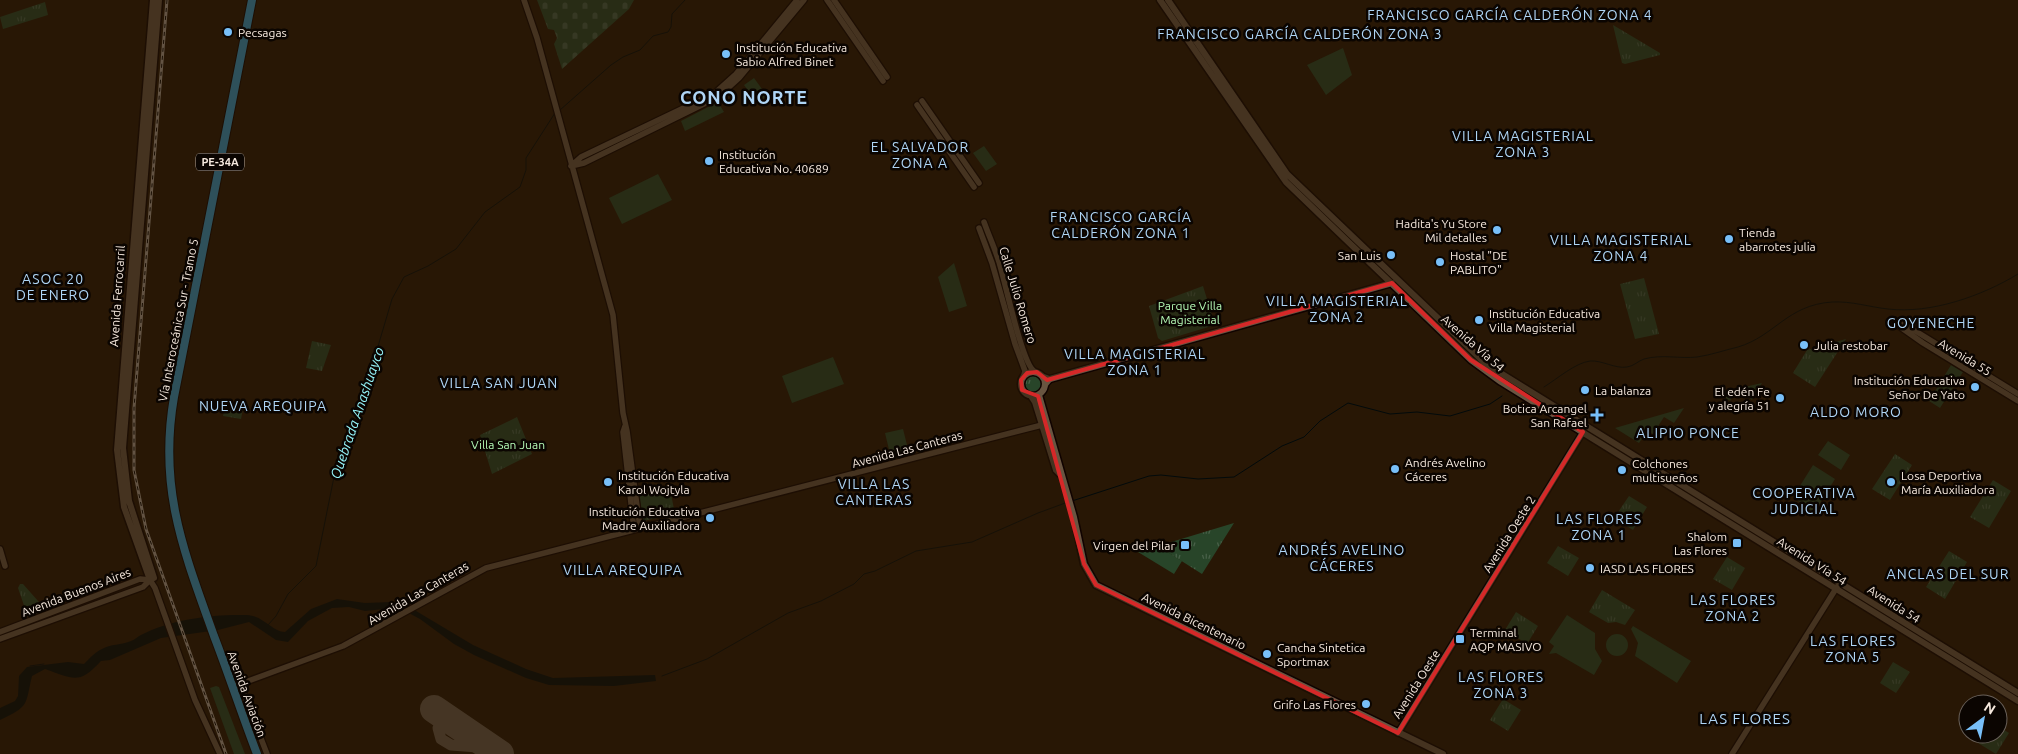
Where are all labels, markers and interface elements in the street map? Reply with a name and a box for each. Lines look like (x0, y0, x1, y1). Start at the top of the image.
district label: FRANCISCO GARCÍA CALDERÓN ZONA 4 (1367, 6, 1653, 23)
district label: FRANCISCO GARCÍA CALDERÓN ZONA 3 (1157, 25, 1443, 42)
marker: Pecsagas (222, 26, 234, 38)
place label: Pecsagas (238, 26, 287, 39)
place label: Institución Educativa Sabio Alfred Binet (736, 41, 847, 68)
marker: Institución Educativa Sabio Alfred Binet (720, 48, 732, 60)
district label: CONO NORTE (680, 87, 808, 107)
district label: VILLA MAGISTERIAL ZONA 3 (1452, 128, 1594, 160)
district label: EL SALVADOR ZONA A (871, 139, 969, 171)
place label: Institución Educativa No. 40689 (719, 148, 829, 175)
road number: PE-34A (196, 154, 244, 170)
marker: Institución Educativa No. 40689 (703, 155, 715, 167)
district label: FRANCISCO GARCÍA CALDERÓN ZONA 1 (1050, 208, 1192, 241)
place label: Hadita's Yu Store Mil detalles (1396, 217, 1487, 244)
marker: Hadita's Yu Store Mil detalles (1491, 224, 1503, 236)
place label: Tienda abarrotes julia (1739, 226, 1816, 253)
district label: VILLA MAGISTERIAL ZONA 4 (1550, 232, 1692, 264)
marker: Tienda abarrotes julia (1723, 233, 1735, 245)
street label: Vía Interoceánica Sur - Tramo 5 (156, 237, 200, 403)
street label: Avenida Ferrocarril (107, 245, 127, 347)
street label: Calle Julio Romero (997, 245, 1039, 345)
place label: San Luis (1338, 249, 1381, 262)
marker: San Luis (1385, 249, 1397, 261)
place label: Hostal "DE PABLITO" (1450, 249, 1508, 276)
marker: Hostal "DE PABLITO" (1434, 256, 1446, 268)
district label: ASOC 20 DE ENERO (16, 271, 90, 303)
district label: VILLA MAGISTERIAL ZONA 2 (1266, 293, 1408, 325)
park label: Parque Villa Magisterial (1158, 299, 1222, 326)
place label: Institución Educativa Villa Magisterial (1489, 307, 1600, 334)
street label: Avenida Vía 54 (1439, 312, 1507, 374)
marker: Institución Educativa Villa Magisterial (1473, 314, 1485, 326)
district label: GOYENECHE (1887, 315, 1975, 331)
street label: Avenida 55 (1936, 336, 1994, 378)
marker: Julia restobar (1798, 339, 1810, 351)
place label: Julia restobar (1814, 339, 1888, 352)
water label: Quebrada Anashuayco (327, 345, 388, 481)
district label: VILLA MAGISTERIAL ZONA 1 (1064, 346, 1206, 378)
place label: Institución Educativa Señor De Yato (1854, 374, 1965, 401)
district label: VILLA SAN JUAN (440, 375, 558, 391)
marker: Institución Educativa Señor De Yato (1969, 381, 1981, 393)
marker: La balanza (1579, 384, 1591, 396)
place label: La balanza (1595, 384, 1651, 397)
place label: El edén Fe y alegría 51 (1709, 385, 1770, 412)
marker: El edén Fe y alegría 51 (1774, 392, 1786, 404)
district label: NUEVA AREQUIPA (199, 398, 327, 414)
place label: Botica Arcangel San Rafael (1503, 402, 1587, 429)
district label: ALDO MORO (1810, 404, 1902, 420)
marker: Botica Arcangel San Rafael (1591, 409, 1603, 421)
district label: ALIPIO PONCE (1636, 425, 1740, 441)
street label: Avenida Las Canteras (850, 428, 964, 470)
park label: Villa San Juan (471, 438, 545, 451)
place label: Andrés Avelino Cáceres (1405, 456, 1486, 483)
place label: Colchones multisueños (1632, 457, 1698, 484)
marker: Andrés Avelino Cáceres (1389, 463, 1401, 475)
marker: Colchones multisueños (1616, 464, 1628, 476)
place label: Institución Educativa Karol Wojtyla (618, 469, 729, 496)
place label: Losa Deportiva María Auxiliadora (1901, 469, 1995, 496)
marker: Institución Educativa Karol Wojtyla (602, 476, 614, 488)
district label: VILLA LAS CANTERAS (835, 476, 913, 508)
marker: Losa Deportiva María Auxiliadora (1885, 476, 1897, 488)
district label: COOPERATIVA JUDICIAL (1752, 485, 1856, 517)
street label: Avenida Oeste 2 (1480, 493, 1538, 575)
place label: Institución Educativa Madre Auxiliadora (589, 505, 700, 532)
district label: LAS FLORES ZONA 1 (1556, 511, 1642, 543)
marker: Institución Educativa Madre Auxiliadora (704, 512, 716, 524)
place label: Shalom Las Flores (1674, 530, 1727, 557)
street label: Avenida Vía 54 (1775, 535, 1849, 588)
marker: Shalom Las Flores (1731, 537, 1743, 549)
place label: Virgen del Pilar (1093, 539, 1175, 552)
marker: Virgen del Pilar (1179, 539, 1191, 551)
district label: ANDRÉS AVELINO CÁCERES (1279, 541, 1405, 574)
street label: Avenida Las Canteras (366, 559, 470, 627)
district label: VILLA AREQUIPA (563, 562, 683, 578)
marker: IASD LAS FLORES (1584, 562, 1596, 574)
place label: IASD LAS FLORES (1600, 562, 1694, 575)
street label: Avenida Buenos Aires (20, 565, 132, 619)
district label: ANCLAS DEL SUR (1887, 566, 2009, 582)
street label: Avenida 54 (1865, 583, 1923, 625)
street label: Avenida Bicentenario (1140, 590, 1248, 652)
district label: LAS FLORES ZONA 2 (1690, 592, 1776, 624)
place label: Terminal AQP MASIVO (1470, 626, 1542, 653)
marker: Terminal AQP MASIVO (1454, 633, 1466, 645)
district label: LAS FLORES ZONA 5 (1810, 633, 1896, 665)
place label: Cancha Sintetica Sportmax (1277, 641, 1365, 668)
street label: Avenida Oeste (1390, 647, 1442, 721)
marker: Cancha Sintetica Sportmax (1261, 648, 1273, 660)
street label: Avenida Aviación (225, 649, 269, 739)
district label: LAS FLORES ZONA 3 (1458, 669, 1544, 701)
north arrow (1958, 694, 2008, 744)
place label: Grifo Las Flores (1273, 698, 1356, 711)
marker: Grifo Las Flores (1360, 698, 1372, 710)
text: N (1981, 698, 1999, 718)
district label: LAS FLORES (1699, 710, 1791, 727)

